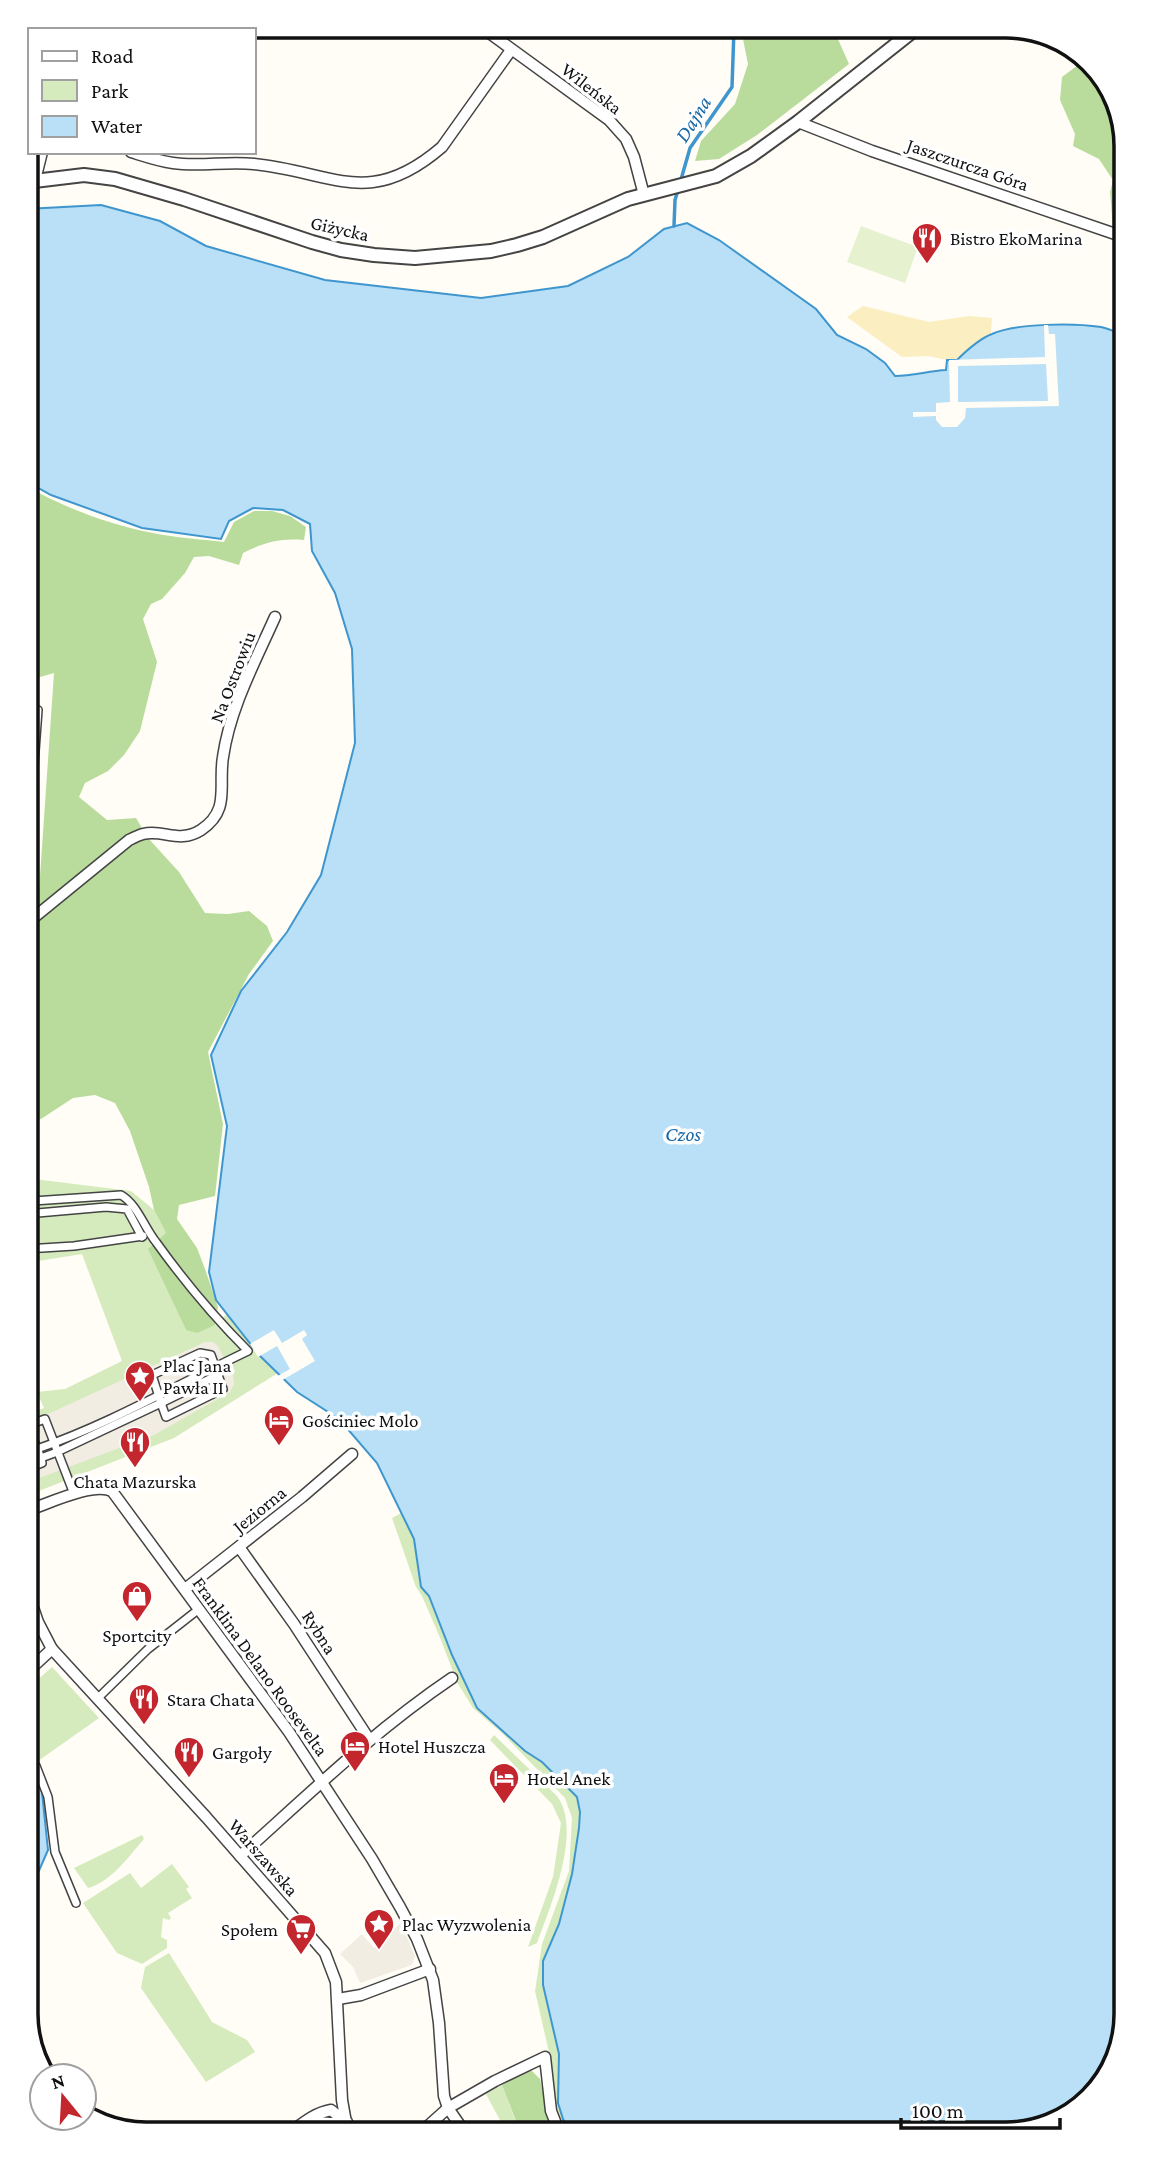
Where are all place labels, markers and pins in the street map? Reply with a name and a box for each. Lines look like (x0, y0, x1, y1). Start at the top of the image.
restaurant icon: Bistro EkoMarina (910, 221, 944, 265)
place label: Bistro EkoMarina (950, 228, 1083, 249)
place label: Plac Jana Pawła II (163, 1355, 231, 1398)
place icon: Plac Jana Pawła II (123, 1359, 157, 1403)
hotel icon: Gościniec Molo (262, 1403, 296, 1447)
place label: Gościniec Molo (302, 1410, 418, 1431)
restaurant icon: Chata Mazurska (118, 1425, 152, 1469)
place label: Chata Mazurska (73, 1471, 197, 1492)
shop icon: Sportcity (120, 1579, 154, 1623)
place label: Sportcity (103, 1625, 172, 1646)
restaurant icon: Stara Chata (127, 1682, 161, 1726)
place label: Stara Chata (167, 1689, 255, 1710)
hotel icon: Hotel Huszcza (338, 1729, 372, 1773)
restaurant icon: Gargoły (172, 1735, 206, 1779)
place label: Hotel Huszcza (378, 1736, 486, 1757)
place label: Gargoły (212, 1742, 272, 1763)
hotel icon: Hotel Anek (487, 1761, 521, 1805)
place label: Hotel Anek (527, 1768, 611, 1789)
place icon: Plac Wyzwolenia (362, 1907, 396, 1951)
supermarket icon: Społem (284, 1912, 318, 1956)
place label: Plac Wyzwolenia (402, 1914, 531, 1935)
place label: Społem (221, 1919, 278, 1940)

